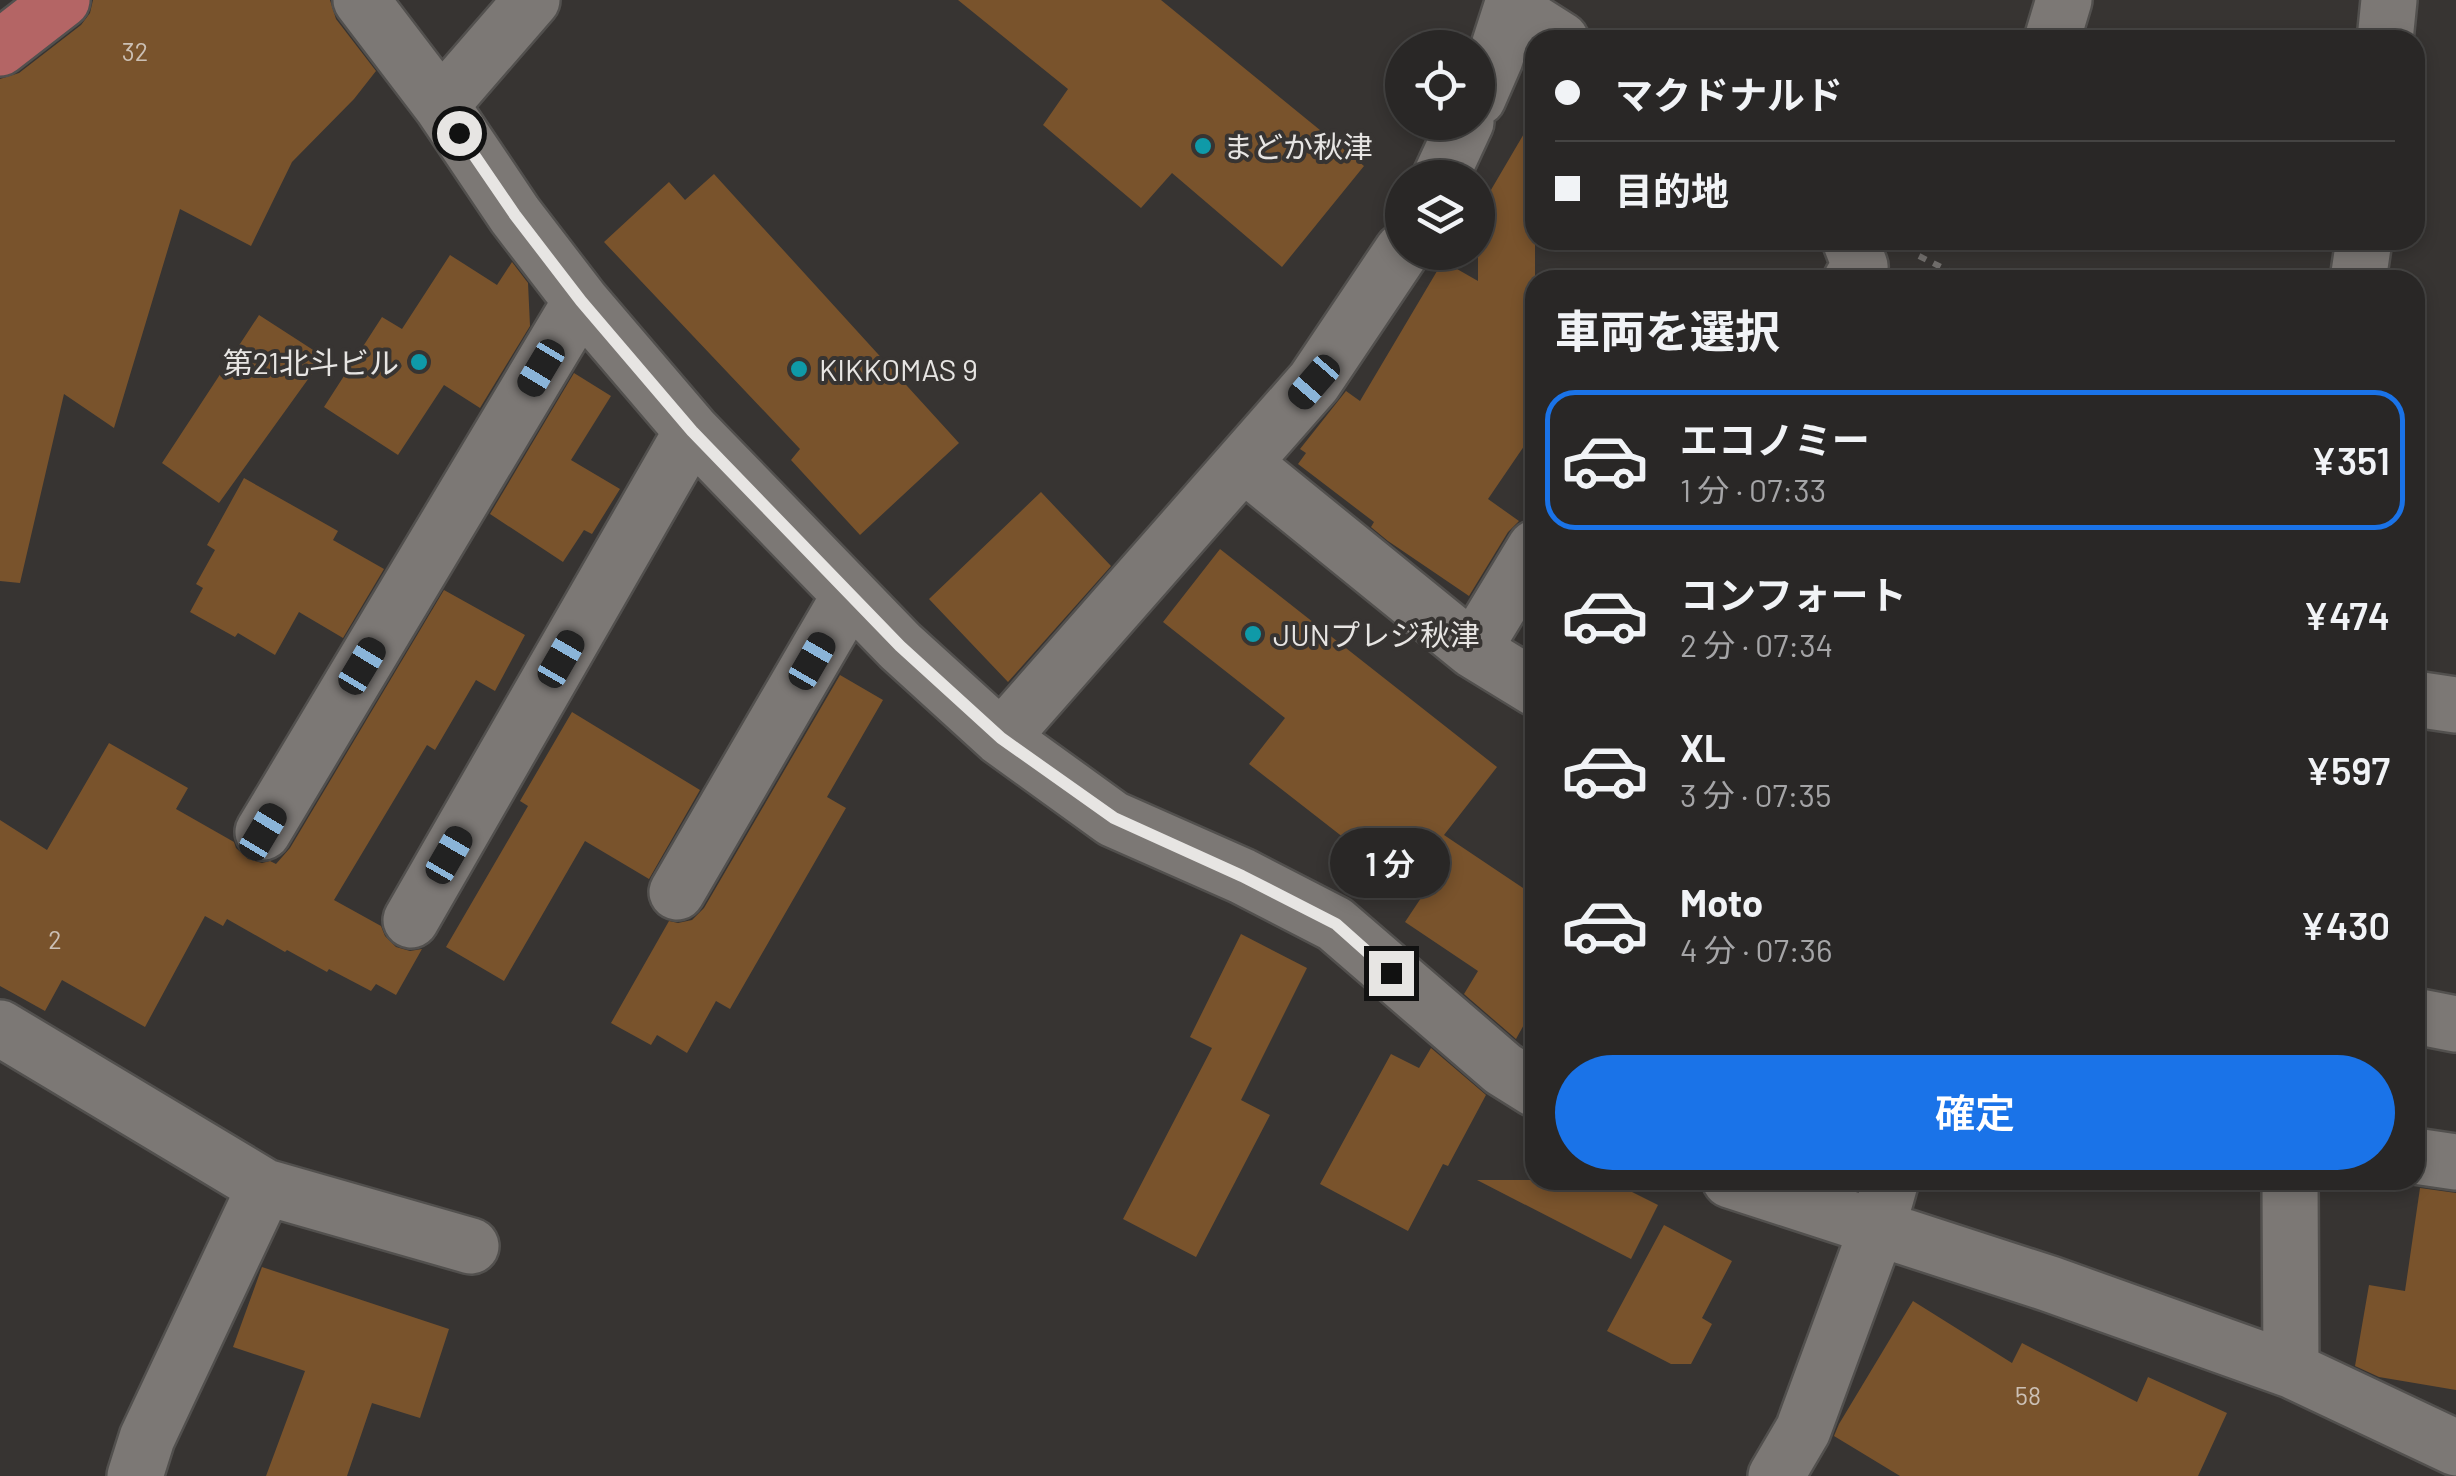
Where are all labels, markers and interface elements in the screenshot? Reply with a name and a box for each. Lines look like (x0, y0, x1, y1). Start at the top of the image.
map controls (1385, 30, 1495, 270)
button: locate (1385, 30, 1495, 140)
house number: 32 (122, 36, 148, 66)
text: マクドナルド (1615, 71, 1843, 117)
route start (437, 111, 482, 156)
place label: まどか秋津 (1223, 128, 1373, 164)
marker: まどか秋津 (1192, 135, 1214, 157)
button: layers (1385, 160, 1495, 270)
text: 目的地 (1615, 167, 1729, 213)
text: 車両を選択 (1555, 303, 1780, 357)
car (513, 335, 569, 401)
place label: 第21北斗ビル (223, 344, 399, 380)
car (1283, 350, 1345, 414)
marker: 第21北斗ビル (408, 351, 430, 373)
place label: KIKKOMAS 9 (819, 351, 978, 387)
marker: KIKKOMAS 9 (788, 358, 810, 380)
icon: car (1560, 415, 1650, 505)
text: エコノミー (1680, 416, 1870, 462)
text: ¥351 (2311, 437, 2390, 483)
text: 1 分 · 07:33 (1680, 470, 1826, 508)
icon: car (1560, 570, 1650, 660)
text: コンフォート (1680, 571, 1907, 617)
text: ¥474 (2303, 592, 2390, 638)
place label: JUNプレジ秋津 (1273, 616, 1480, 652)
marker: JUNプレジ秋津 (1242, 623, 1264, 645)
text: 2 分 · 07:34 (1680, 625, 1833, 663)
car (533, 626, 589, 692)
car (784, 628, 840, 694)
car (334, 633, 390, 699)
text: XL (1680, 724, 1726, 770)
icon: car (1560, 725, 1650, 815)
text: ¥597 (2305, 747, 2390, 793)
text: 3 分 · 07:35 (1680, 775, 1831, 813)
car (235, 799, 291, 865)
car (421, 822, 477, 888)
callout: 1 分 (1331, 828, 1451, 898)
text: 1 分 (1365, 844, 1415, 882)
text: Moto (1680, 879, 1763, 925)
icon: car (1560, 880, 1650, 970)
text: ¥430 (2300, 902, 2390, 948)
house number: 2 (48, 924, 62, 954)
text: 4 分 · 07:36 (1680, 930, 1833, 968)
route end (1369, 951, 1414, 996)
button: 確定 (1555, 1055, 2395, 1170)
house number: 58 (2015, 1380, 2041, 1410)

